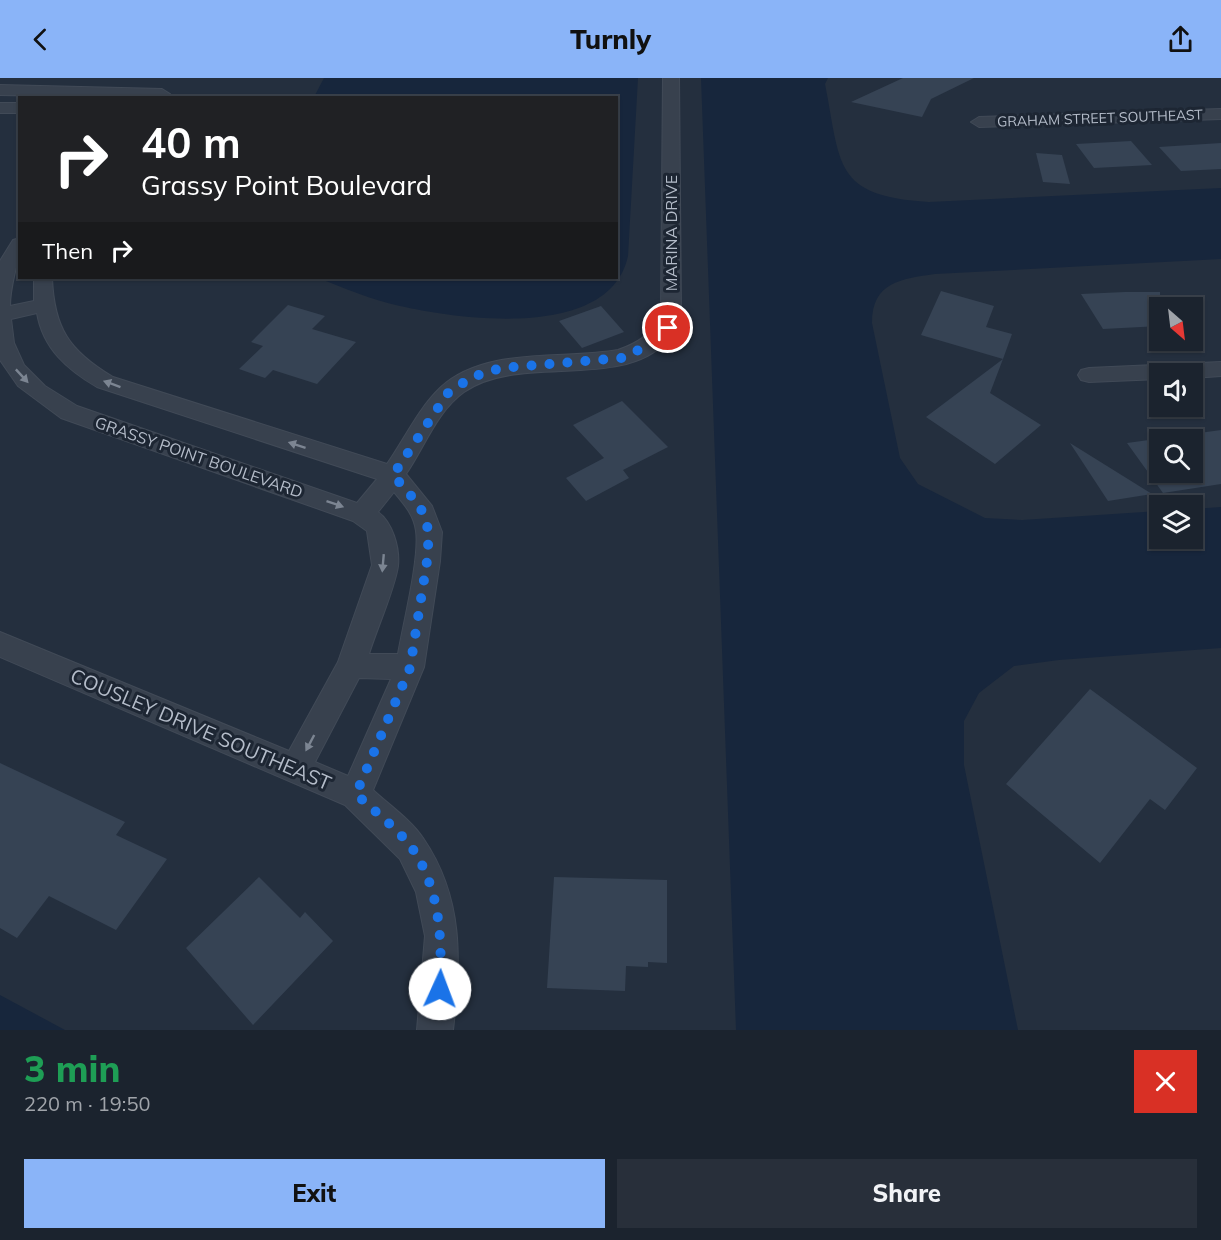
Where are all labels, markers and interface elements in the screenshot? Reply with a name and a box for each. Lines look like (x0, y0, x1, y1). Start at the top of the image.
text: Turnly (570, 22, 651, 56)
icon: back (24, 23, 57, 56)
icon: share (1164, 23, 1197, 56)
street label: GRAHAM STREET SOUTHEAST (997, 105, 1204, 131)
text: 40 m (141, 116, 241, 169)
icon: right (42, 120, 120, 198)
text: Grassy Point Boulevard (141, 168, 432, 202)
street label: MARINA DRIVE (661, 175, 681, 291)
icon: right (105, 234, 138, 267)
text: Then (42, 237, 93, 265)
north arrow (1149, 297, 1203, 351)
map controls (1149, 297, 1203, 549)
pin (642, 302, 693, 353)
icon: arrive (651, 311, 684, 344)
button: sound (1149, 363, 1203, 417)
one-way arrow (14, 369, 28, 383)
one-way arrow (103, 379, 121, 389)
street label: GRASSY POINT BOULEVARD (92, 412, 306, 502)
button: search (1149, 429, 1203, 483)
one-way arrow (288, 439, 306, 449)
button: layers (1149, 495, 1203, 549)
one-way arrow (326, 500, 344, 510)
one-way arrow (378, 554, 388, 573)
street label: COUSLEY DRIVE SOUTHEAST (67, 663, 335, 795)
one-way arrow (305, 734, 315, 751)
position arrow (408, 957, 472, 1021)
text: 3 min (24, 1046, 120, 1091)
button: close (1134, 1050, 1197, 1113)
text: 220 m · 19:50 (24, 1091, 150, 1116)
button: Exit (24, 1159, 605, 1228)
button: Share (617, 1159, 1197, 1228)

